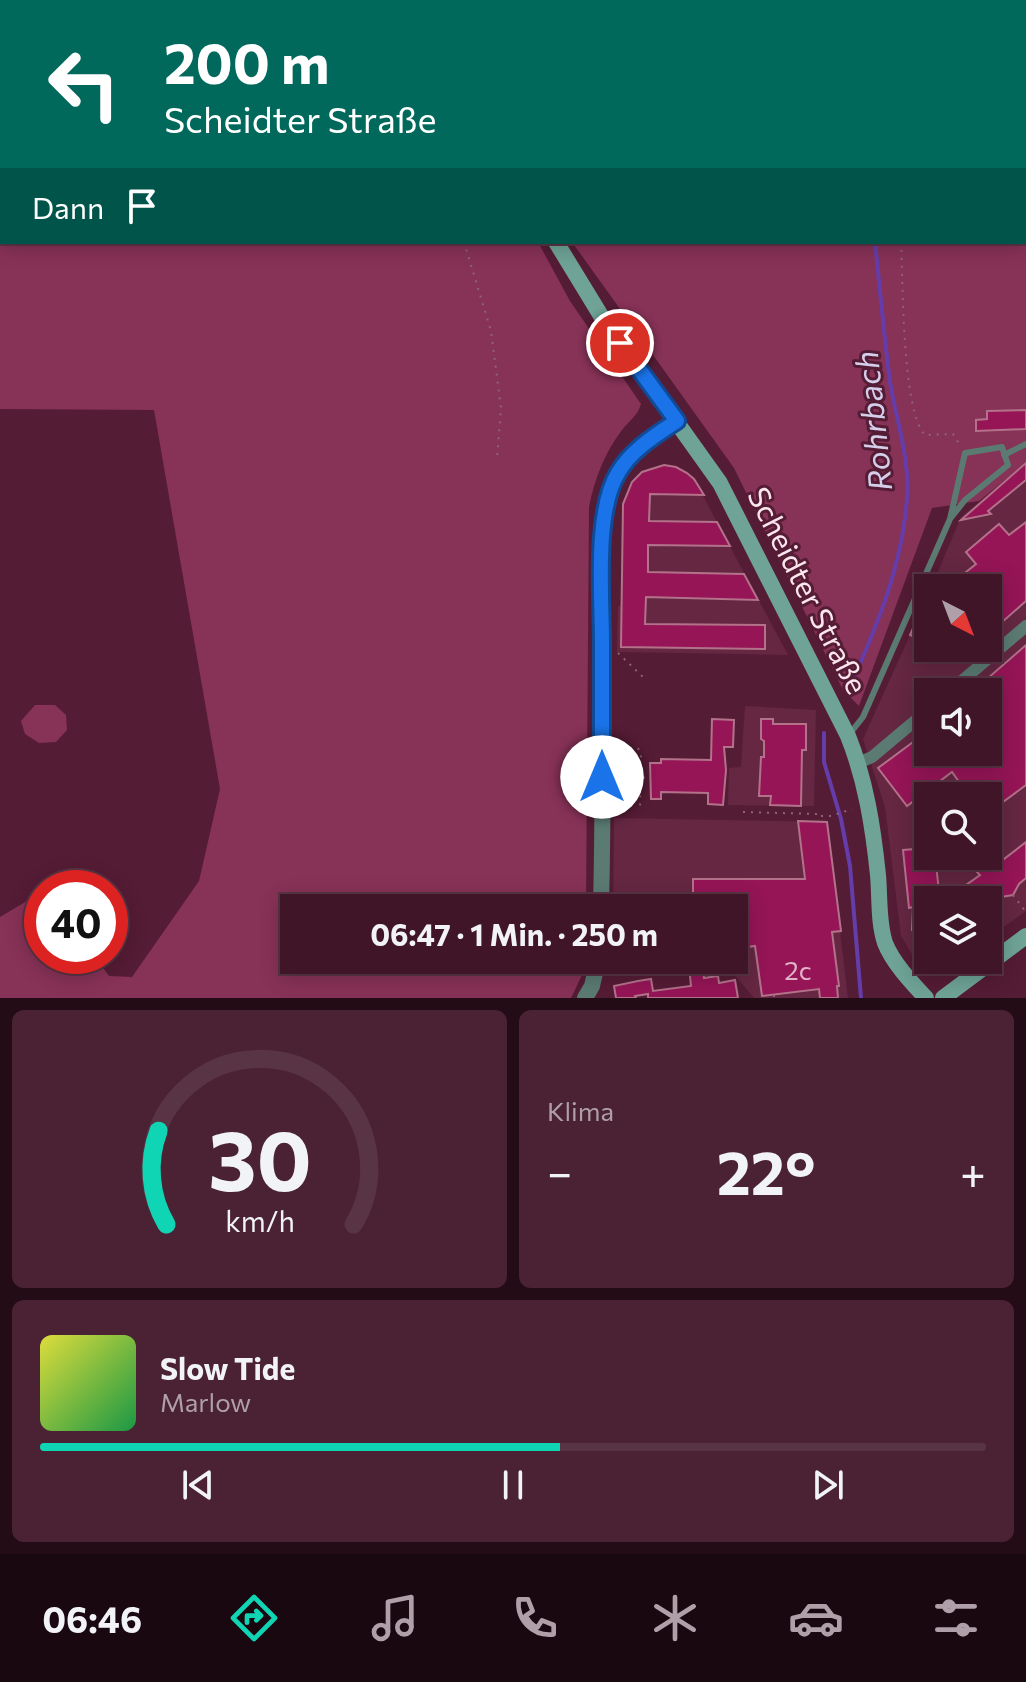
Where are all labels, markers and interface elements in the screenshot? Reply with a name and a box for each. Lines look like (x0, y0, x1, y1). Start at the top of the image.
text: 200 m (164, 27, 330, 96)
icon: left (32, 32, 136, 136)
text: Scheidter Straße (164, 96, 437, 140)
icon: arrive (120, 184, 164, 228)
text: Dann (32, 188, 104, 225)
pin (586, 309, 654, 377)
icon: arrive (598, 321, 642, 365)
water label: Rohrbach (845, 349, 899, 493)
street label: Scheidter Straße (741, 480, 877, 699)
north arrow (914, 574, 1002, 662)
map controls (914, 574, 1002, 974)
button: sound (914, 678, 1002, 766)
position arrow (560, 735, 644, 819)
button: search (914, 782, 1002, 870)
speed limit sign: 40 (24, 870, 128, 974)
button: layers (914, 886, 1002, 974)
text: 06:47 · 1 Min. · 250 m (370, 915, 658, 952)
house number: 2c (784, 954, 812, 985)
text: Klima (547, 1095, 614, 1126)
text: 30 (208, 1106, 311, 1208)
text: 22° (717, 1134, 815, 1207)
text: − (547, 1144, 572, 1198)
text: + (960, 1144, 986, 1198)
text: km/h (225, 1203, 294, 1238)
text: Slow Tide (160, 1349, 295, 1386)
text: Marlow (160, 1386, 251, 1417)
icon: previous (176, 1463, 220, 1507)
icon: pause (491, 1463, 535, 1507)
icon: next (806, 1463, 850, 1507)
icon: directions (226, 1590, 282, 1646)
icon: music (367, 1590, 423, 1646)
icon: phone (507, 1590, 563, 1646)
icon: climate (647, 1590, 703, 1646)
icon: car (788, 1590, 844, 1646)
icon: filters (928, 1590, 984, 1646)
text: 06:46 (42, 1596, 142, 1640)

